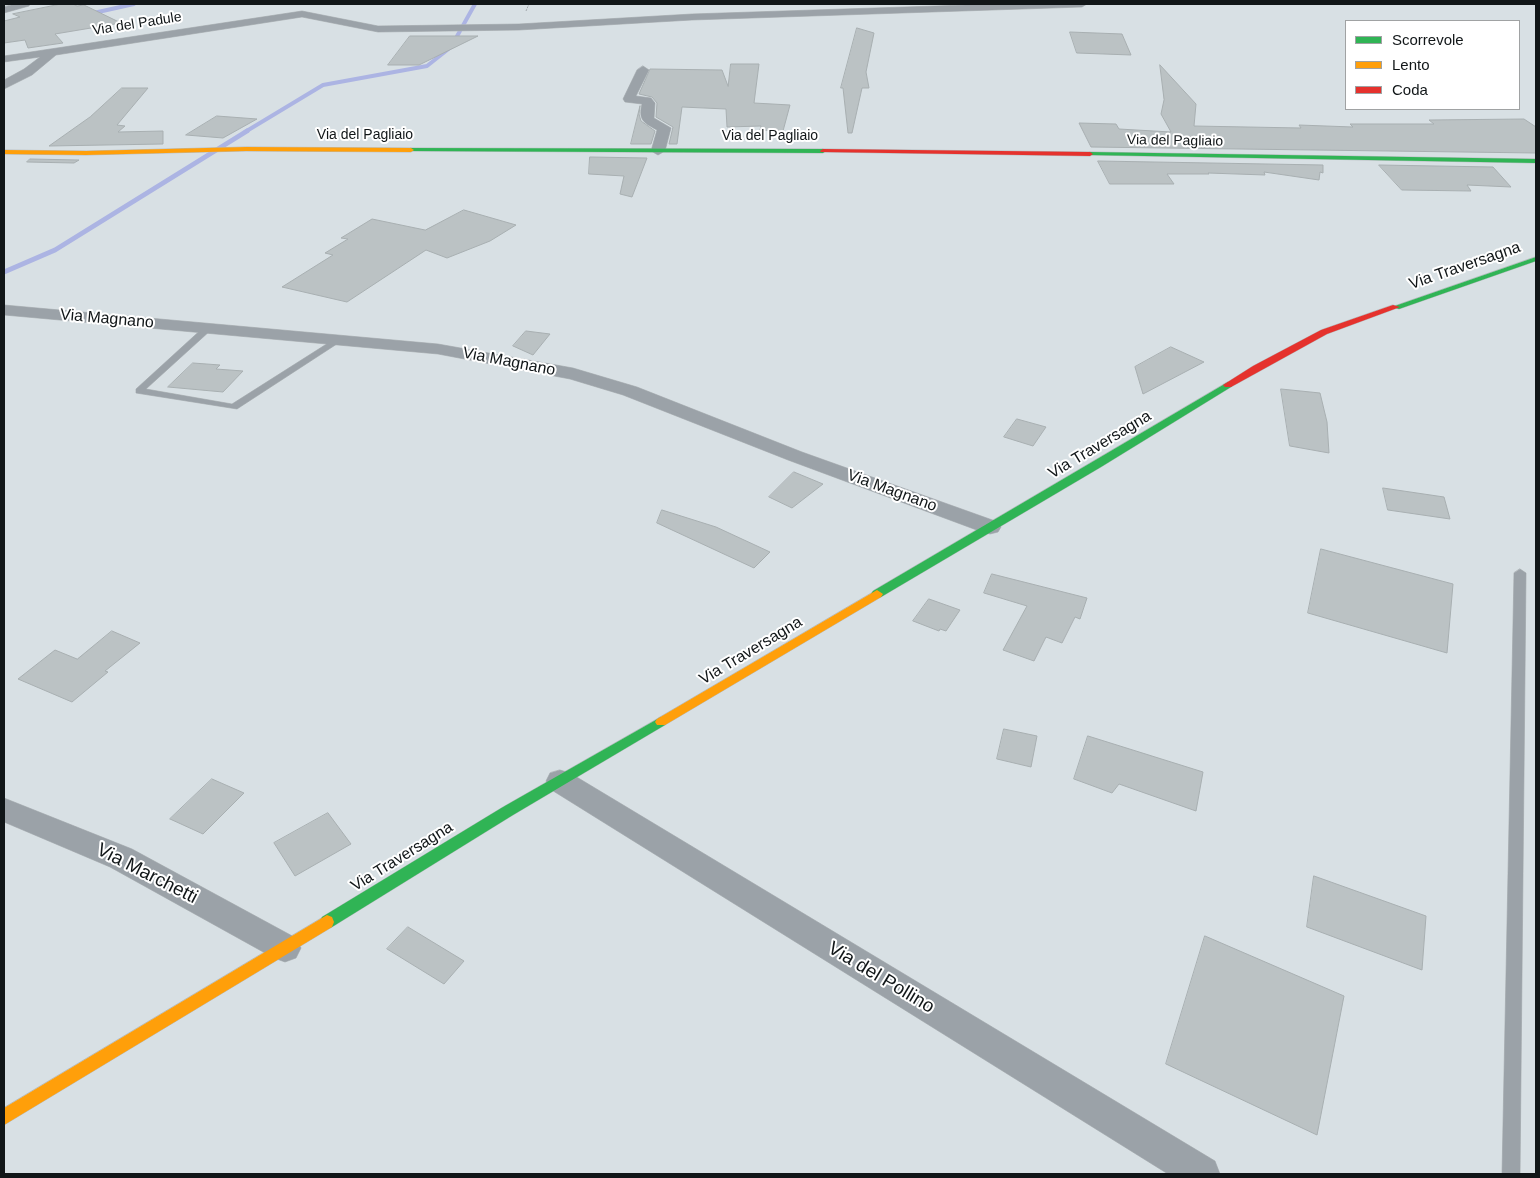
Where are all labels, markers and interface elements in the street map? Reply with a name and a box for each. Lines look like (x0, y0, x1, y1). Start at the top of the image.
street label: Via del Padule (91, 9, 183, 39)
legend (1345, 20, 1520, 110)
text: Scorrevole (1392, 31, 1464, 48)
text: Lento (1392, 56, 1430, 73)
text: Coda (1392, 81, 1428, 98)
street label: Via del Pagliaio (317, 127, 413, 143)
street label: Via del Pagliaio (722, 128, 818, 144)
street label: Via del Pagliaio (1127, 132, 1223, 150)
street label: Via Traversagna (1407, 238, 1523, 294)
street label: Via Magnano (59, 305, 155, 333)
street label: Via Magnano (461, 344, 557, 380)
street label: Via Traversagna (1045, 407, 1155, 483)
street label: Via Magnano (845, 466, 939, 516)
street label: Via Traversagna (696, 613, 806, 689)
street label: Via Traversagna (348, 818, 456, 896)
street label: Via Marchetti (93, 839, 201, 909)
street label: Via del Pollino (824, 937, 938, 1019)

